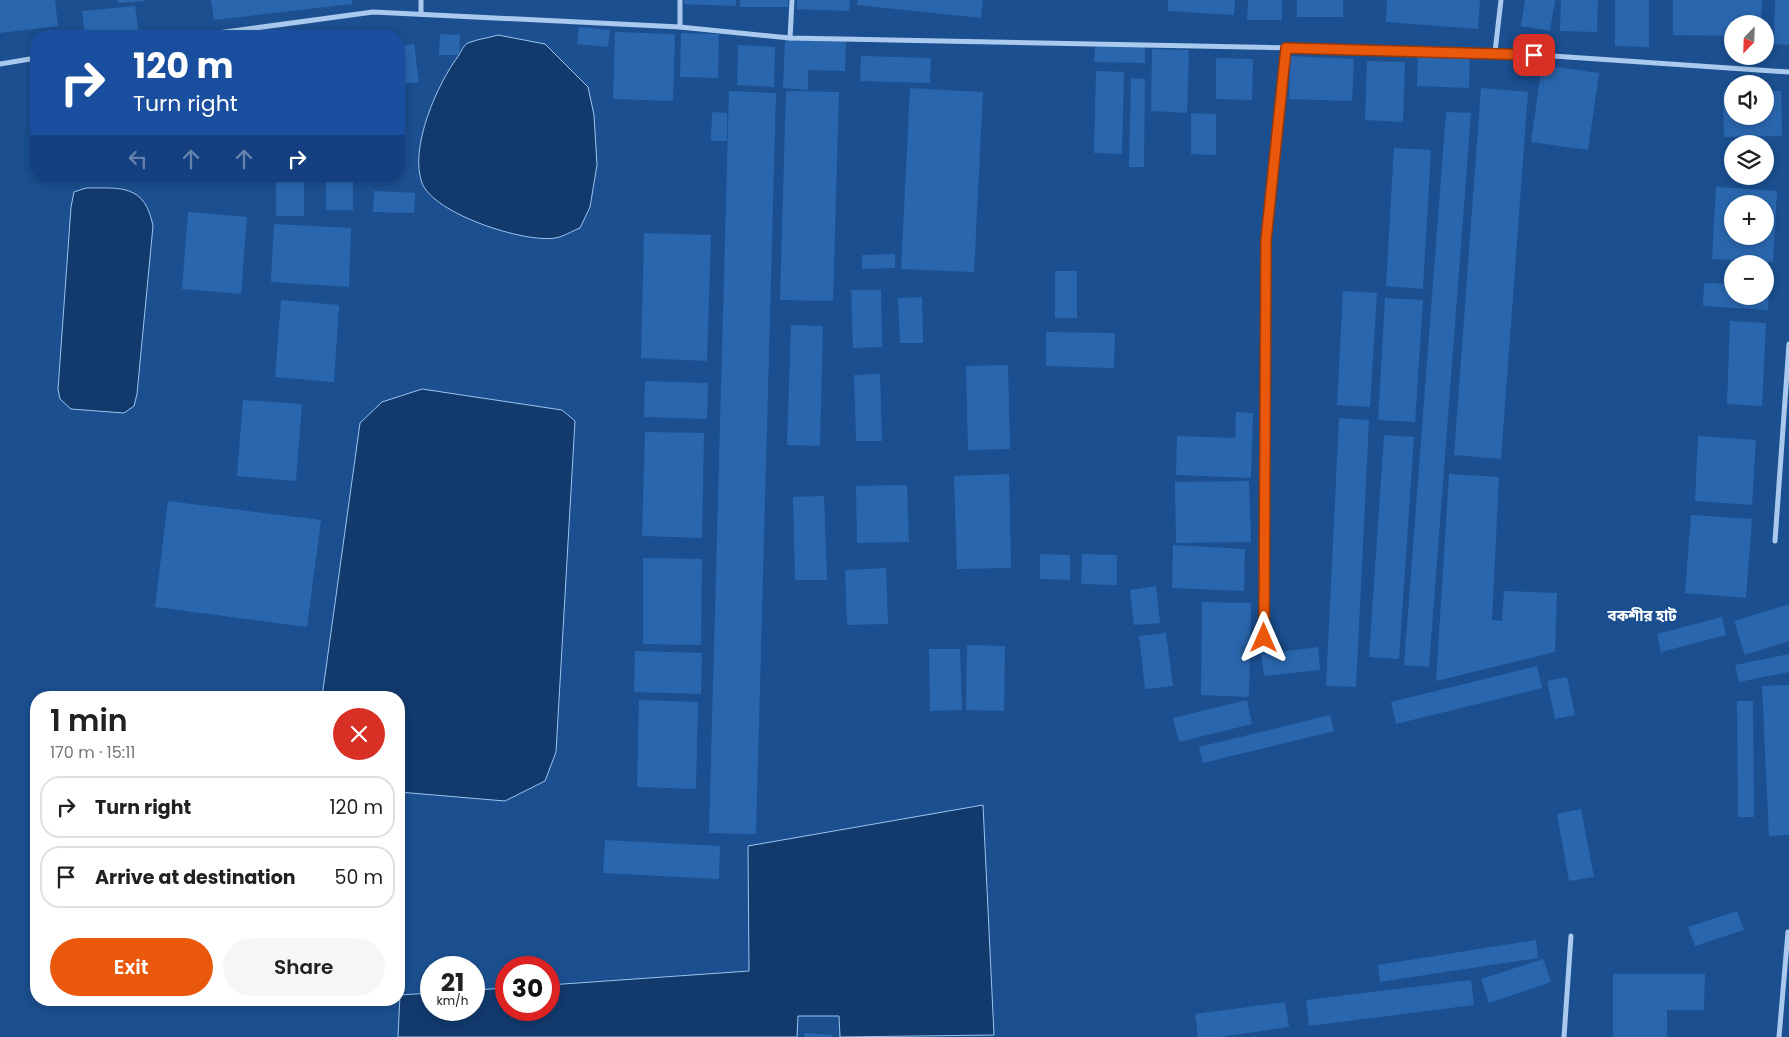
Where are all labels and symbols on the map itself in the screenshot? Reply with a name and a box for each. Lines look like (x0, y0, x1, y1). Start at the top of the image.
north arrow (1724, 15, 1774, 65)
pin (1513, 34, 1555, 76)
district label: বকশীর হাট (1606, 605, 1677, 626)
position arrow (1237, 611, 1289, 663)
speed limit sign: 30 (495, 956, 560, 1021)

